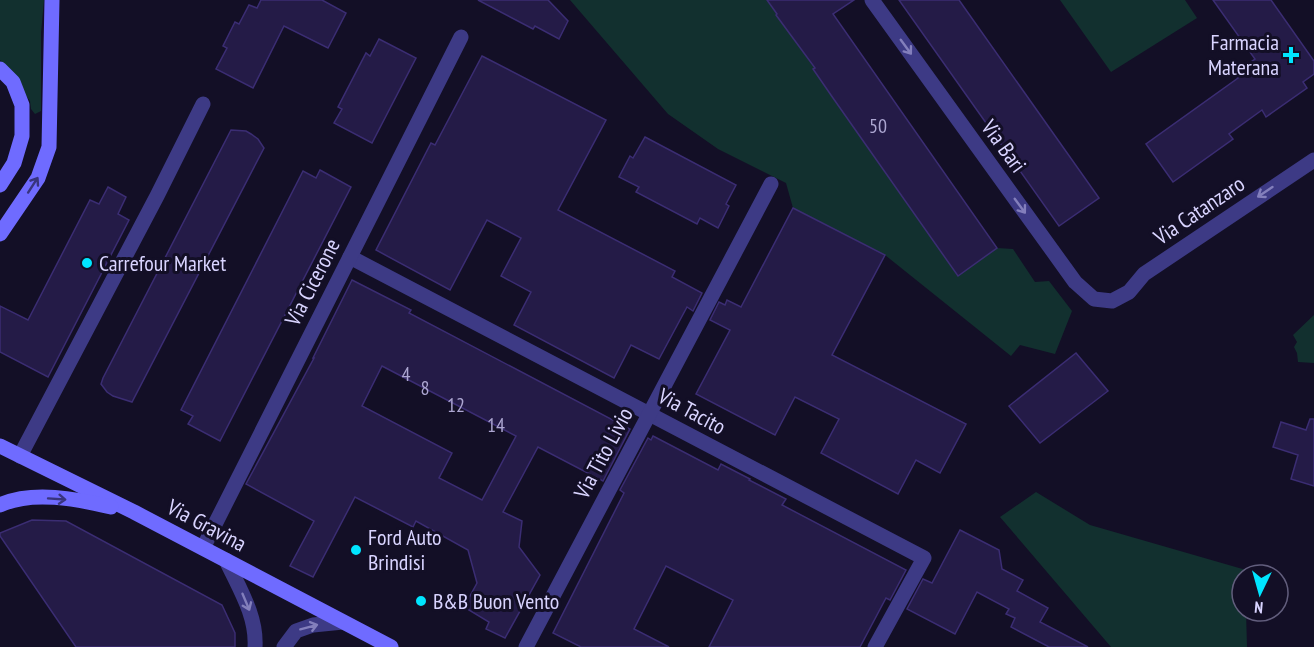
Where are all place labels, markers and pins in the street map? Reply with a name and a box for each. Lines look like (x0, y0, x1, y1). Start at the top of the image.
place label: Farmacia Materana (1208, 28, 1279, 81)
marker: Farmacia Materana (1284, 48, 1298, 62)
place label: Carrefour Market (99, 249, 226, 277)
marker: Carrefour Market (80, 256, 94, 270)
place label: Ford Auto Brindisi (368, 523, 442, 576)
marker: Ford Auto Brindisi (349, 543, 363, 557)
place label: B&B Buon Vento (433, 587, 559, 615)
marker: B&B Buon Vento (414, 594, 428, 608)

